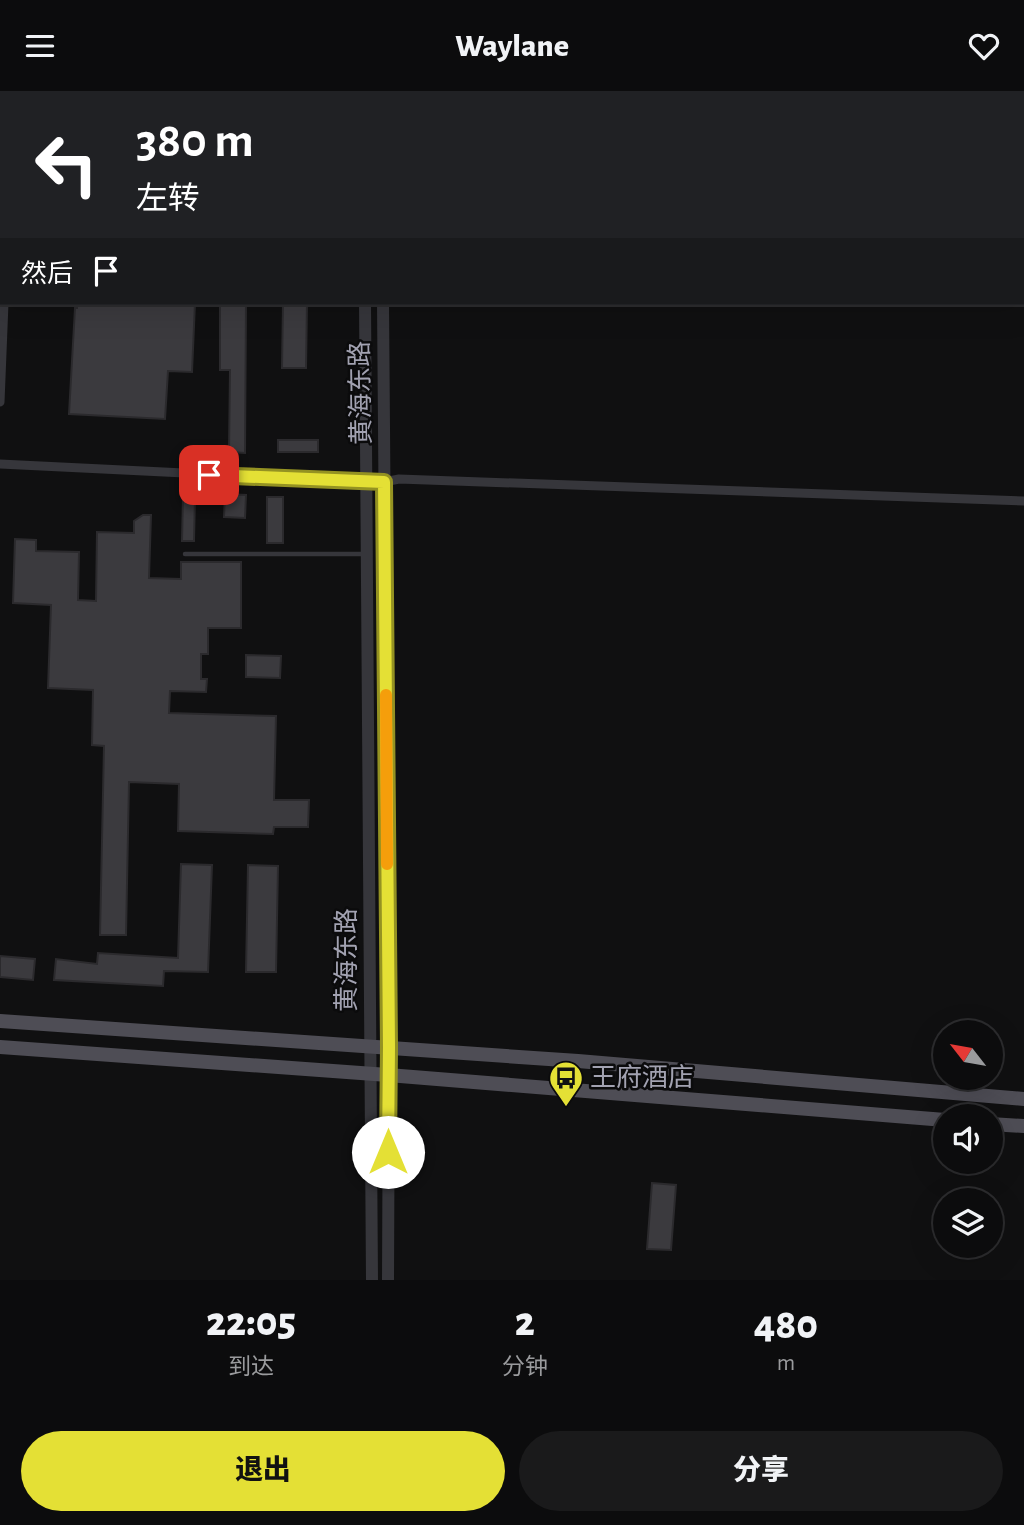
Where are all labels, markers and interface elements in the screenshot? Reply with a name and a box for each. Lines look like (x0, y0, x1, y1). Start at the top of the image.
icon: menu (21, 27, 59, 65)
icon: heart (965, 27, 1003, 65)
text: Waylane (455, 30, 569, 62)
text: 380 m (136, 117, 254, 166)
icon: left (21, 119, 112, 210)
text: 左转 (136, 183, 200, 215)
icon: arrive (87, 252, 125, 290)
text: 然后 (21, 261, 73, 287)
street label: 黄海东路 (345, 341, 375, 445)
pin (179, 445, 239, 505)
icon: arrive (190, 456, 228, 494)
street label: 黄海东路 (332, 908, 360, 1012)
north arrow (933, 1020, 1003, 1090)
map controls (933, 1020, 1003, 1258)
bus stop icon: 王府酒店 (547, 1059, 585, 1108)
place label: 王府酒店 (590, 1063, 694, 1091)
button: sound (933, 1104, 1003, 1174)
position arrow (351, 1115, 425, 1189)
button: layers (933, 1188, 1003, 1258)
text: 22:05 (206, 1301, 296, 1343)
text: 2 (515, 1301, 535, 1343)
text: 480 (754, 1304, 818, 1346)
text: m (777, 1352, 795, 1375)
text: 到达 (228, 1356, 274, 1379)
text: 分钟 (502, 1356, 548, 1379)
button: 退出 (21, 1431, 505, 1511)
button: 分享 (519, 1431, 1003, 1511)

